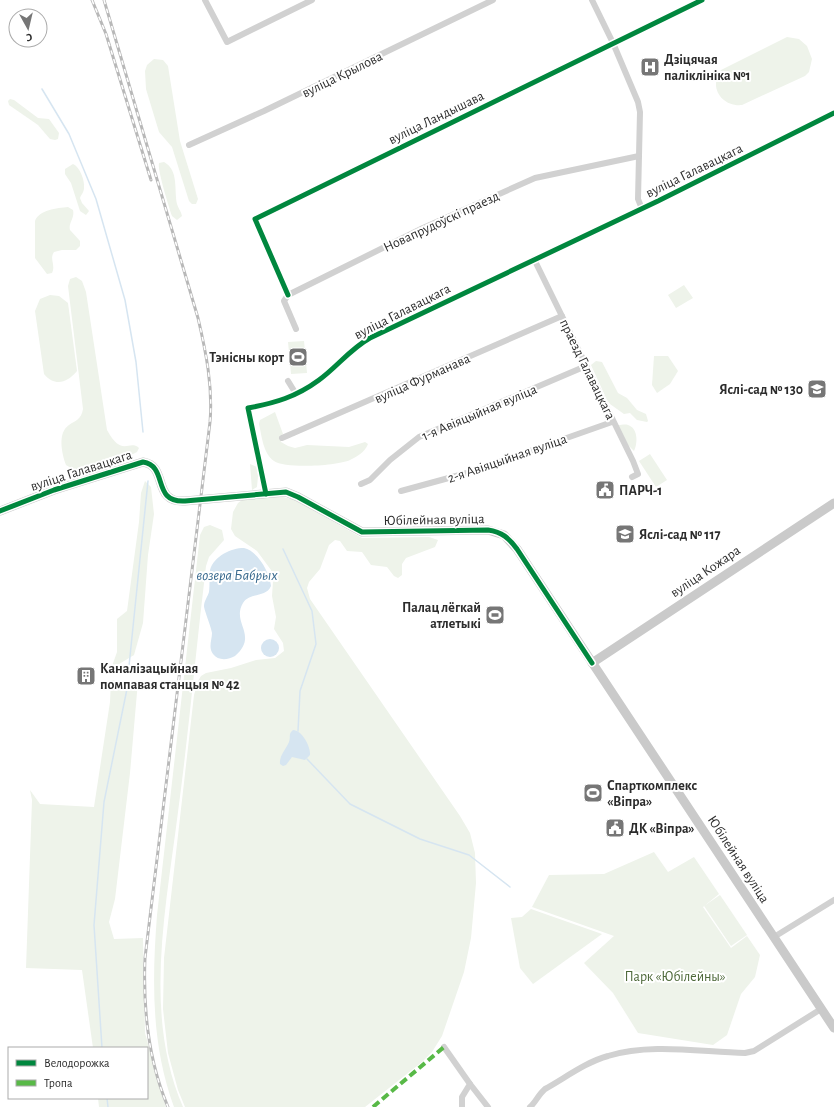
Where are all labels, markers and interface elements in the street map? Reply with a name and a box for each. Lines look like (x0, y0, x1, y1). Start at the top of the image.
north arrow (8, 8, 48, 48)
text: С (26, 32, 33, 43)
street label: вуліца Крылова (300, 49, 385, 100)
place label: Дзіцячая паліклініка №1 (664, 53, 751, 83)
hospital icon: Дзіцячая паліклініка №1 (639, 56, 661, 78)
street label: вуліца Ландышава (386, 88, 487, 147)
street label: вуліца Галавацкага (644, 141, 746, 200)
street label: Новапрудоўскі праезд (381, 189, 501, 255)
street label: вуліца Галавацкага (352, 281, 453, 342)
street label: праезд Галавацкага (557, 317, 618, 422)
sports icon: Тэнісны корт (287, 346, 309, 368)
place label: Тэнісны корт (209, 351, 285, 365)
street label: вуліца Фурманава (373, 351, 473, 406)
school or university icon: Яслі-сад № 130 (806, 378, 828, 400)
street label: 1-я Авіяцыйная вуліца (420, 382, 540, 443)
place label: Яслі-сад № 130 (719, 383, 803, 397)
street label: 2-я Авіяцыйная вуліца (446, 432, 569, 486)
street label: вуліца Галавацкага (29, 448, 134, 494)
public building icon: ПАРЧ-1 (594, 479, 616, 501)
place label: ПАРЧ-1 (619, 484, 662, 498)
street label: Юбілейная вуліца (383, 512, 485, 528)
school or university icon: Яслі-сад № 117 (614, 523, 636, 545)
place label: Яслі-сад № 117 (639, 528, 720, 542)
street label: вуліца Кожара (668, 543, 744, 600)
water label: возера Бабрых (196, 568, 278, 583)
place label: Палац лёгкай атлетыкі (402, 601, 481, 631)
sports icon: Палац лёгкай атлетыкі (484, 604, 506, 626)
place label: Каналізацыйная помпавая станцыя № 42 (100, 662, 240, 692)
building icon: Каналізацыйная помпавая станцыя № 42 (75, 665, 97, 687)
place label: Спарткомплекс «Віпра» (607, 779, 698, 809)
sports icon: Спарткомплекс «Віпра» (582, 782, 604, 804)
street label: Юбілейная вуліца (705, 813, 772, 906)
public building icon: ДК «Віпра» (604, 817, 626, 839)
place label: ДК «Віпра» (629, 822, 695, 836)
park label: Парк «Юбілейны» (625, 970, 725, 984)
legend (8, 1047, 148, 1099)
text: Велодорожка (44, 1057, 110, 1069)
text: Тропа (44, 1077, 73, 1089)

